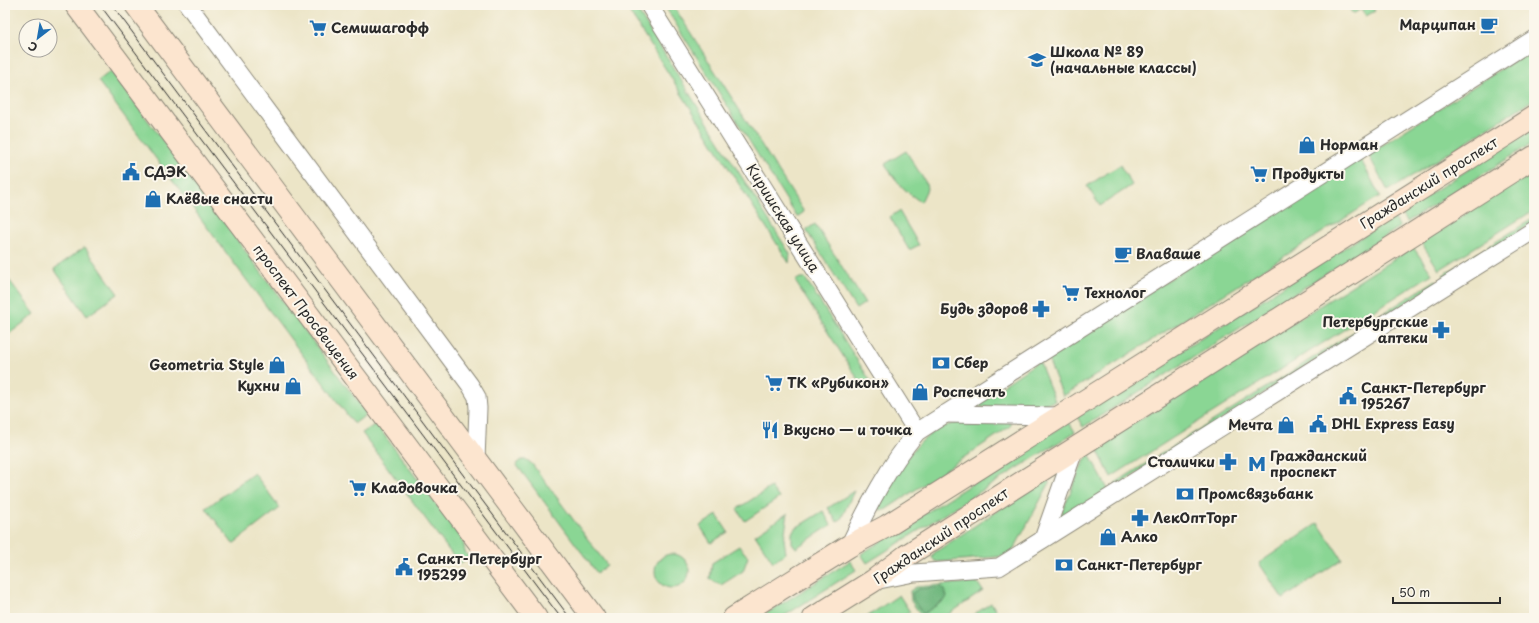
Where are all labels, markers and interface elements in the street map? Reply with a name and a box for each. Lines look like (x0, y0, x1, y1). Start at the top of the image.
place label: Марципан (1399, 14, 1476, 35)
cafe icon: Марципан (1479, 15, 1499, 35)
place label: Семишагофф (331, 17, 429, 38)
north arrow (18, 18, 58, 58)
supermarket icon: Семишагофф (308, 18, 328, 38)
text: С (25, 38, 41, 56)
place label: Школа № 89 (начальные классы) (1050, 41, 1197, 78)
school or university icon: Школа № 89 (начальные классы) (1027, 50, 1047, 70)
street label: Гражданский проспект (1356, 131, 1502, 234)
place label: Норман (1320, 134, 1378, 155)
shop icon: Норман (1297, 135, 1317, 155)
street label: Киришская улица (742, 159, 825, 276)
place label: СДЭК (144, 161, 187, 182)
public building icon: СДЭК (121, 162, 141, 182)
place label: Продукты (1272, 163, 1344, 184)
supermarket icon: Продукты (1249, 164, 1269, 184)
place label: Клёвые снасти (166, 188, 273, 209)
shop icon: Клёвые снасти (143, 189, 163, 209)
street label: проспект Просвещения (249, 240, 364, 384)
place label: Влаваше (1136, 243, 1201, 264)
cafe icon: Влаваше (1113, 244, 1133, 264)
place label: Технолог (1084, 282, 1146, 303)
supermarket icon: Технолог (1061, 283, 1081, 303)
place label: Будь здоров (940, 298, 1028, 319)
pharmacy icon: Будь здоров (1031, 299, 1051, 319)
place label: Петербургские аптеки (1322, 311, 1428, 348)
pharmacy icon: Петербургские аптеки (1431, 320, 1451, 340)
place label: Сбер (954, 352, 989, 373)
bank icon: Сбер (931, 353, 951, 373)
place label: Geometria Style (149, 354, 264, 375)
shop icon: Geometria Style (267, 355, 287, 375)
place label: ТК «Рубикон» (787, 372, 889, 393)
supermarket icon: ТК «Рубикон» (764, 373, 784, 393)
place label: Кухни (238, 375, 280, 396)
shop icon: Кухни (283, 376, 303, 396)
place label: Санкт-Петербург 195267 (1361, 377, 1486, 414)
place label: Роспечать (933, 381, 1006, 402)
shop icon: Роспечать (910, 382, 930, 402)
public building icon: Санкт-Петербург 195267 (1338, 386, 1358, 406)
place label: DHL Express Easy (1331, 413, 1455, 434)
place label: Мечта (1228, 414, 1273, 435)
public building icon: DHL Express Easy (1308, 414, 1328, 434)
shop icon: Мечта (1276, 415, 1296, 435)
place label: Вкусно — и точка (783, 419, 912, 440)
restaurant icon: Вкусно — и точка (760, 420, 780, 440)
place label: Гражданский проспект (1270, 445, 1367, 482)
place label: Столички (1147, 451, 1215, 472)
pharmacy icon: Столички (1218, 452, 1238, 472)
metro station icon: Гражданский проспект (1247, 454, 1267, 474)
place label: Кладовочка (371, 477, 458, 498)
supermarket icon: Кладовочка (348, 478, 368, 498)
street label: Гражданский проспект (869, 482, 1013, 589)
place label: Промсвязьбанк (1198, 483, 1313, 504)
bank icon: Промсвязьбанк (1175, 484, 1195, 504)
place label: ЛекОптТорг (1153, 507, 1237, 528)
pharmacy icon: ЛекОптТорг (1130, 508, 1150, 528)
place label: Алко (1121, 526, 1158, 547)
shop icon: Алко (1098, 527, 1118, 547)
place label: Санкт-Петербург 195299 (417, 548, 542, 585)
place label: Санкт-Петербург (1077, 554, 1202, 575)
bank icon: Санкт-Петербург (1054, 555, 1074, 575)
public building icon: Санкт-Петербург 195299 (394, 557, 414, 577)
scale bar (1393, 579, 1500, 605)
text: 50 m (1399, 583, 1430, 601)

